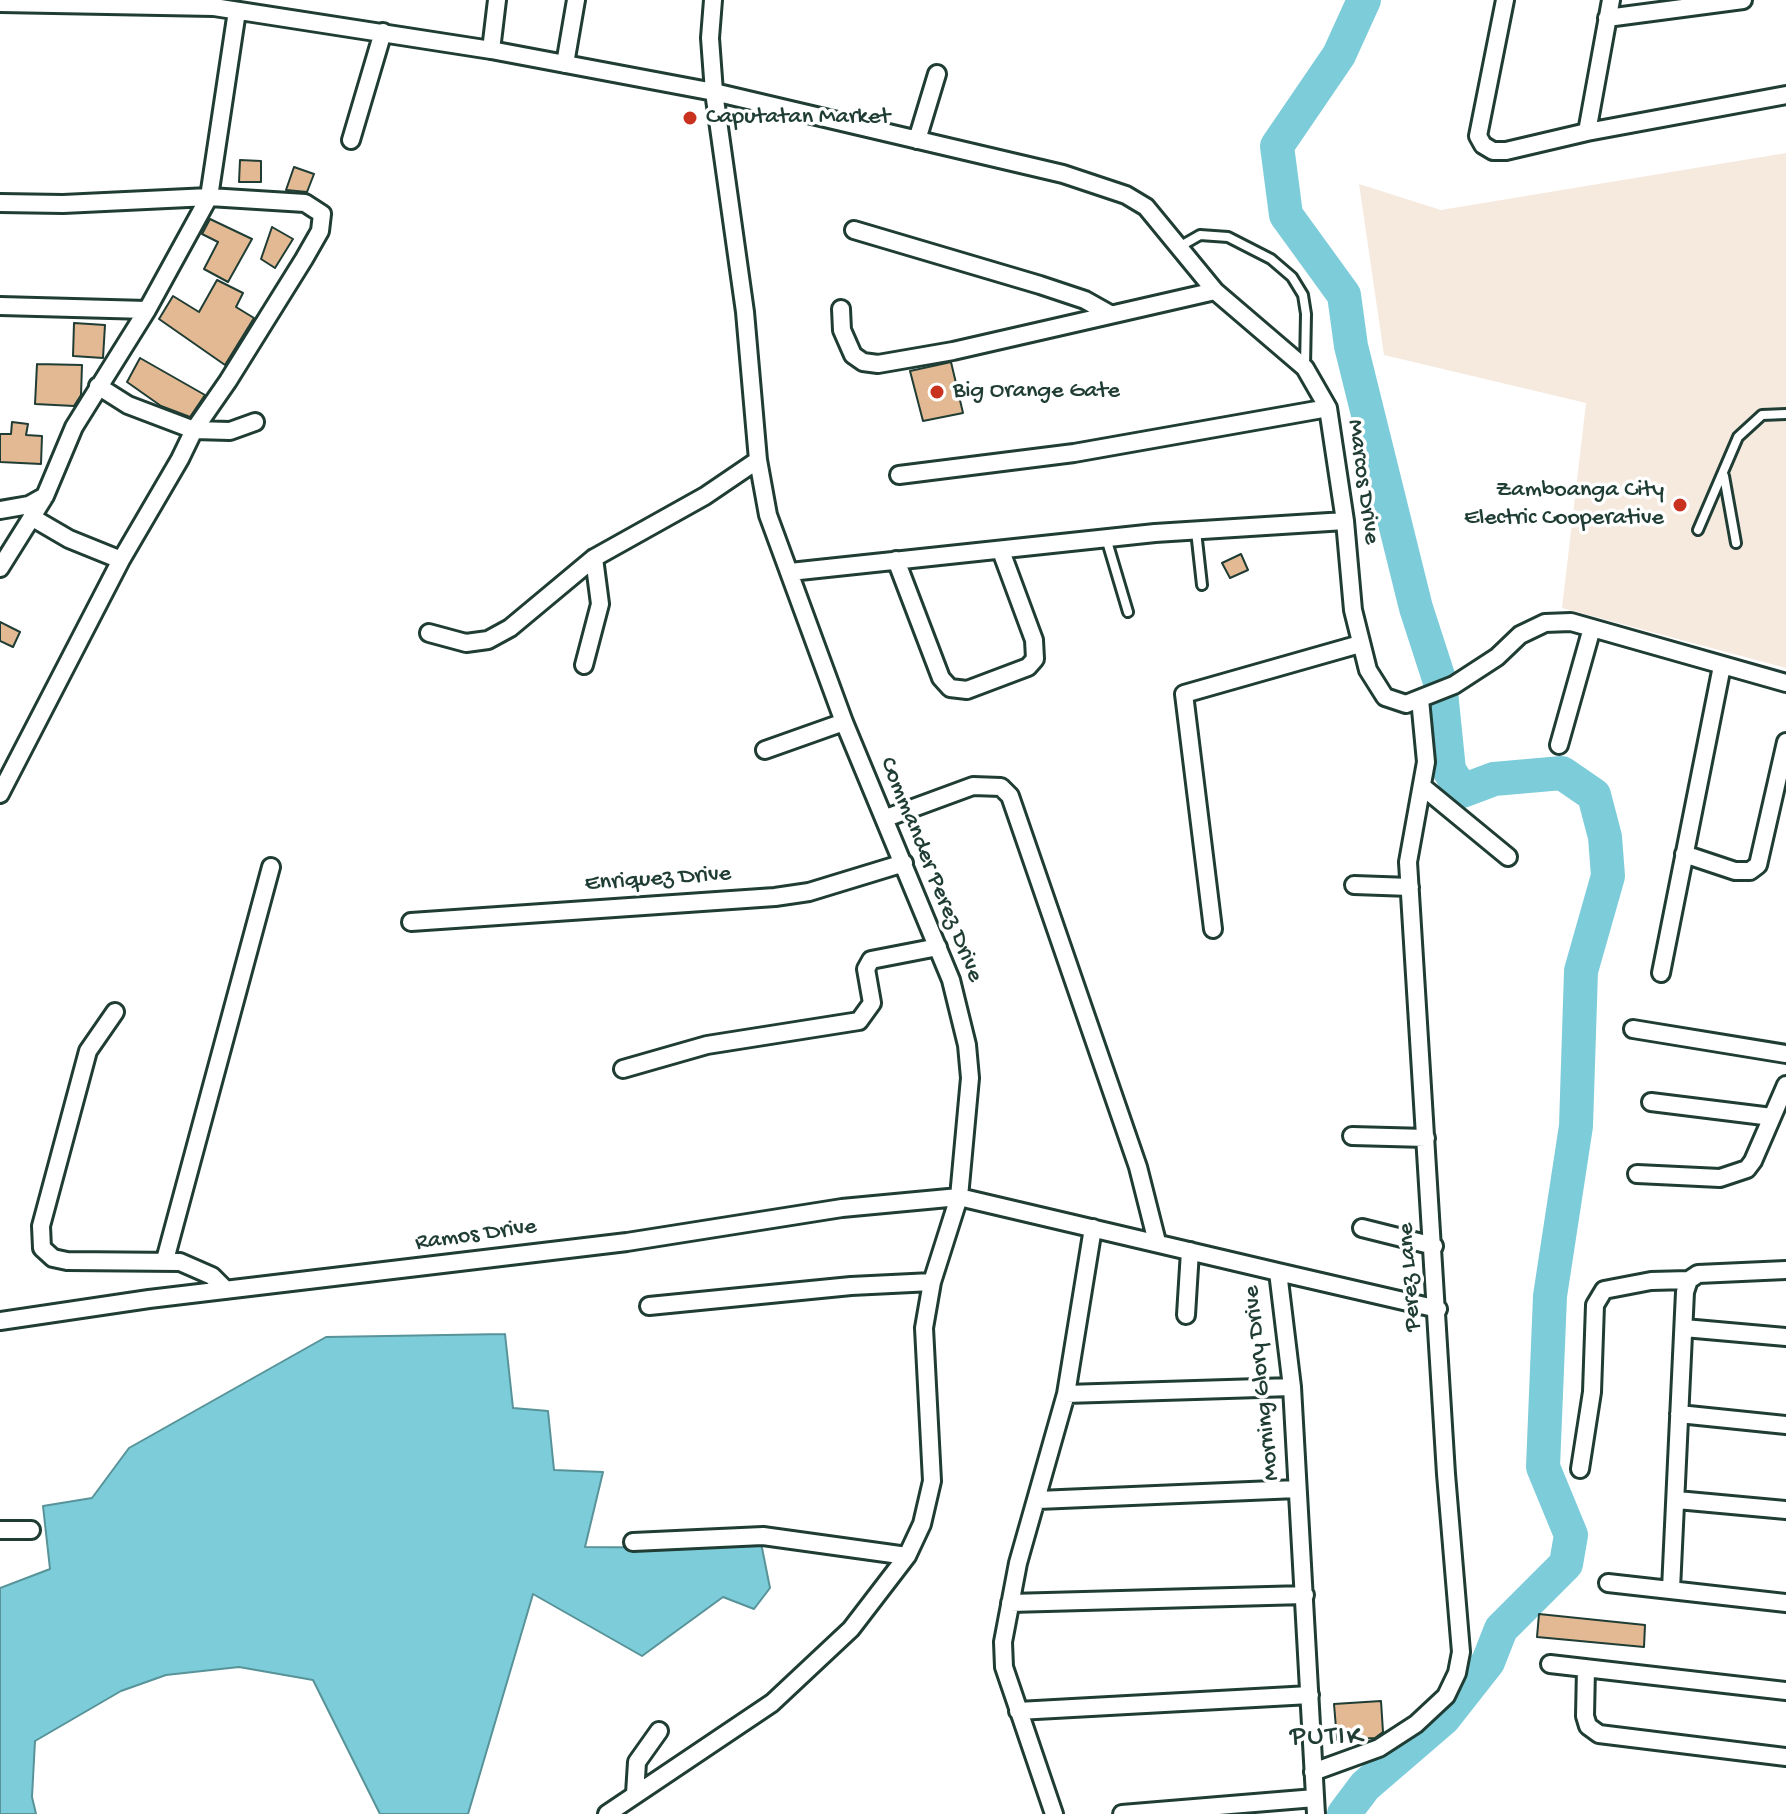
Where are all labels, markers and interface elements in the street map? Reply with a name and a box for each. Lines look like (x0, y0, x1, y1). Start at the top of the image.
place label: Caputatan Market (706, 104, 890, 132)
marker: Caputatan Market (681, 109, 699, 127)
place label: Big Orange Gate (953, 378, 1120, 406)
marker: Big Orange Gate (928, 383, 946, 401)
street label: Marcos Drive (1339, 418, 1385, 546)
place label: Zamboanga City Electric Cooperative (1464, 477, 1664, 533)
marker: Zamboanga City Electric Cooperative (1671, 496, 1689, 514)
street label: Commander Perez Drive (872, 753, 988, 987)
street label: Enriquez Drive (584, 861, 732, 899)
street label: Ramos Drive (413, 1213, 539, 1259)
street label: Perez Lane (1393, 1222, 1429, 1332)
street label: Morning Glory Drive (1238, 1284, 1288, 1482)
district label: PUTIK (1290, 1722, 1364, 1756)

